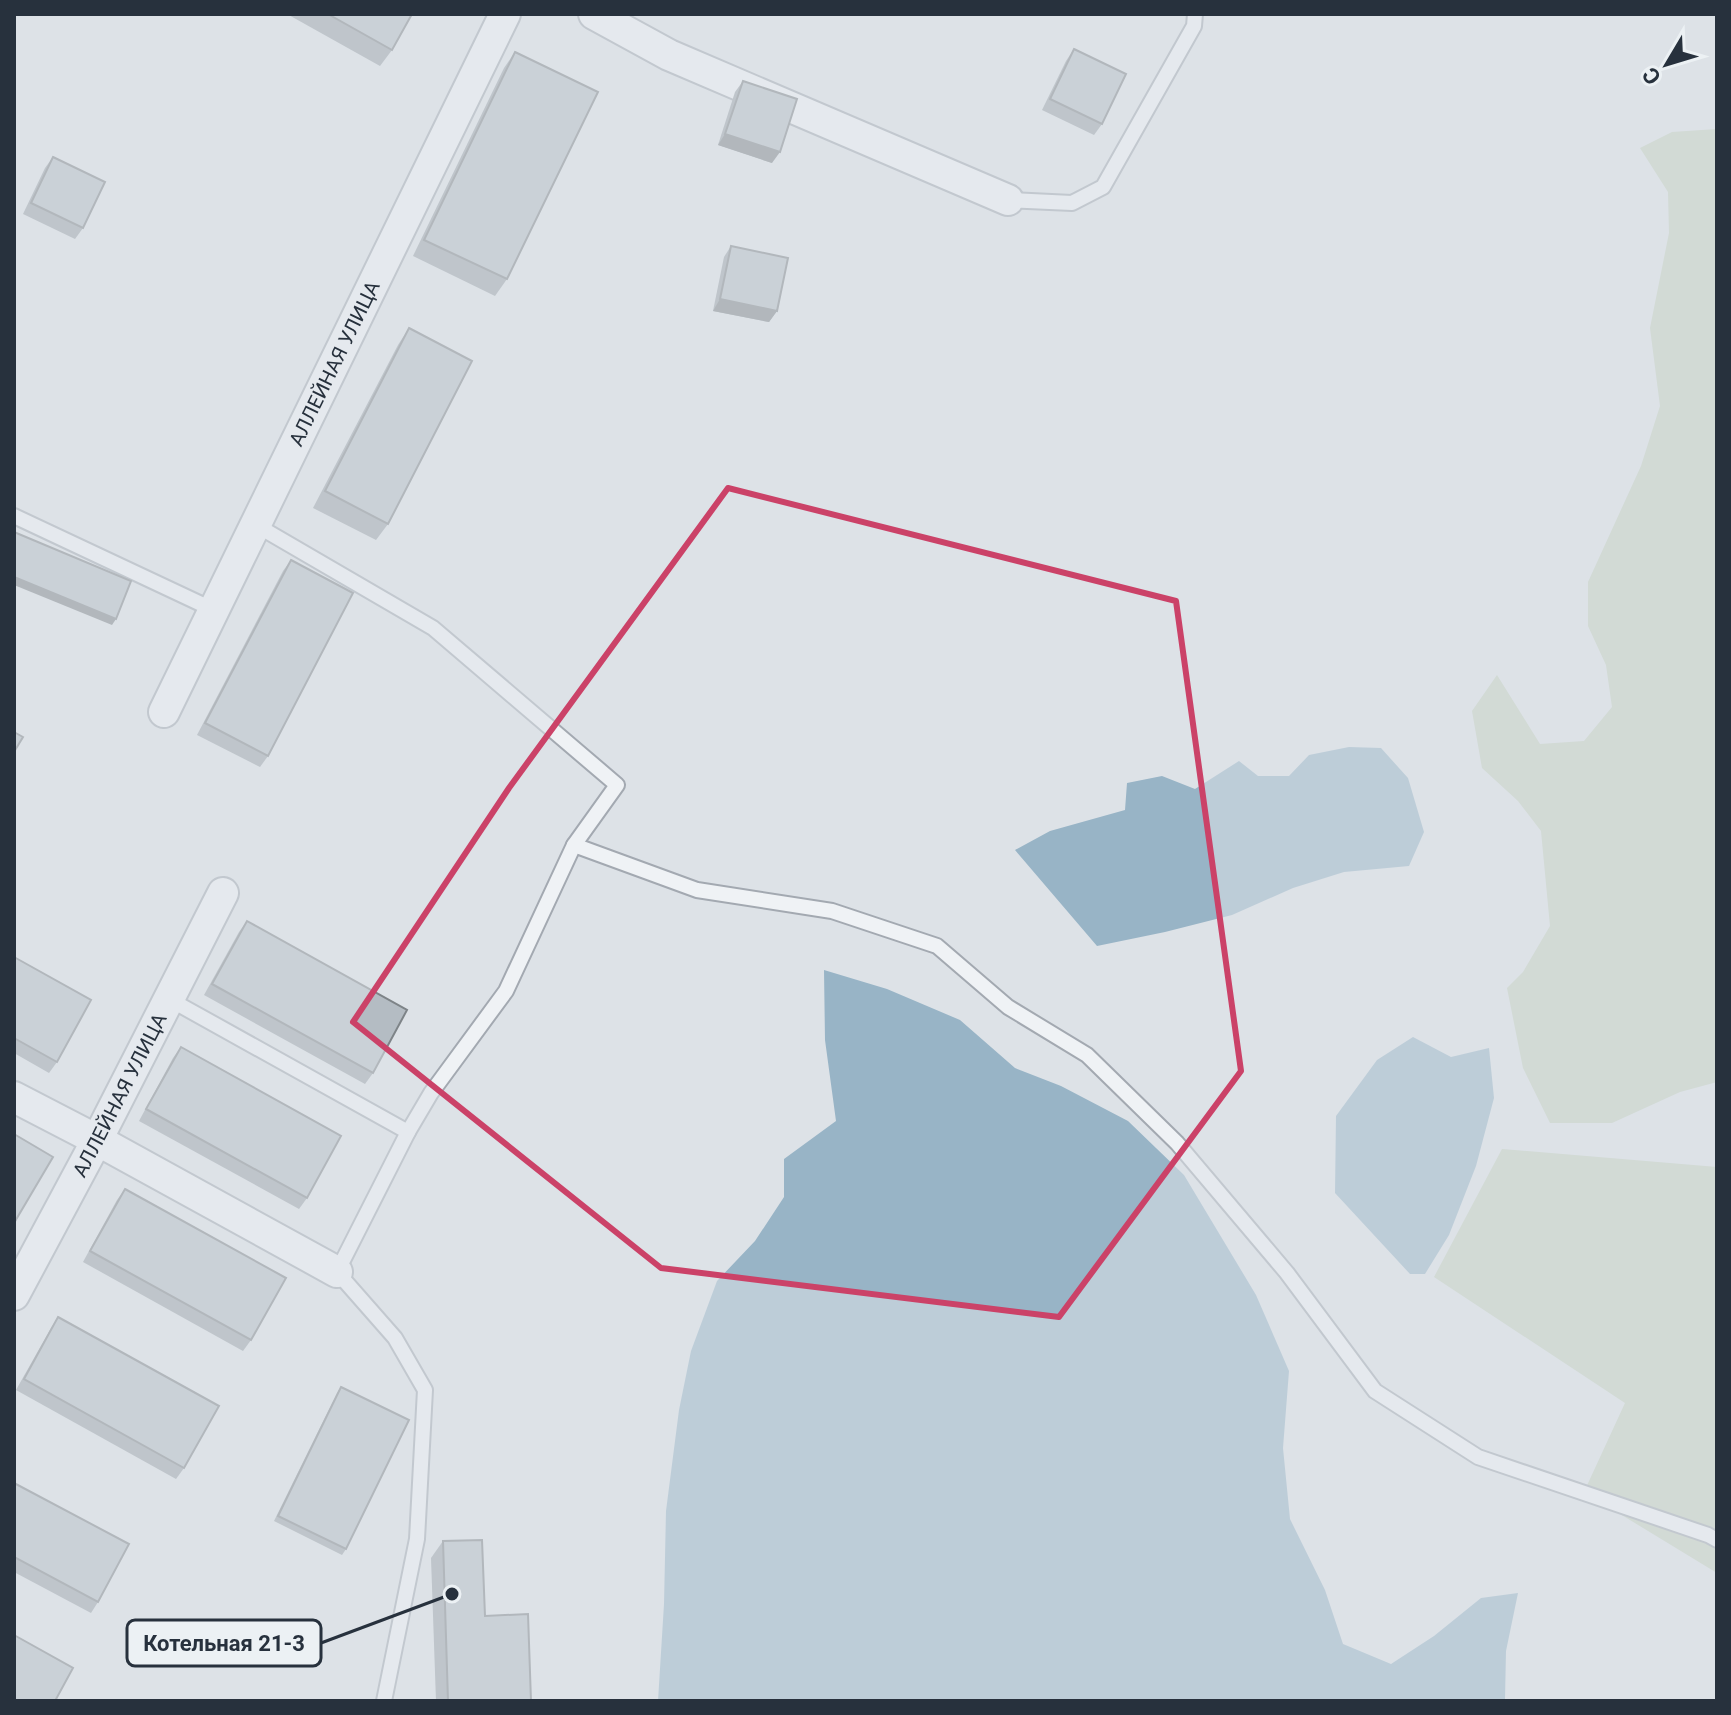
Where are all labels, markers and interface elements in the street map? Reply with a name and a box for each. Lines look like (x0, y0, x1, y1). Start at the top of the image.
north arrow (1627, 24, 1707, 104)
text: С (1637, 63, 1666, 89)
street label: АЛЛЕЙНАЯ УЛИЦА (284, 277, 385, 450)
street label: АЛЛЕЙНАЯ УЛИЦА (67, 1009, 172, 1181)
callout: Котельная 21-3 (127, 1620, 321, 1666)
text: Котельная 21-3 (143, 1631, 305, 1656)

